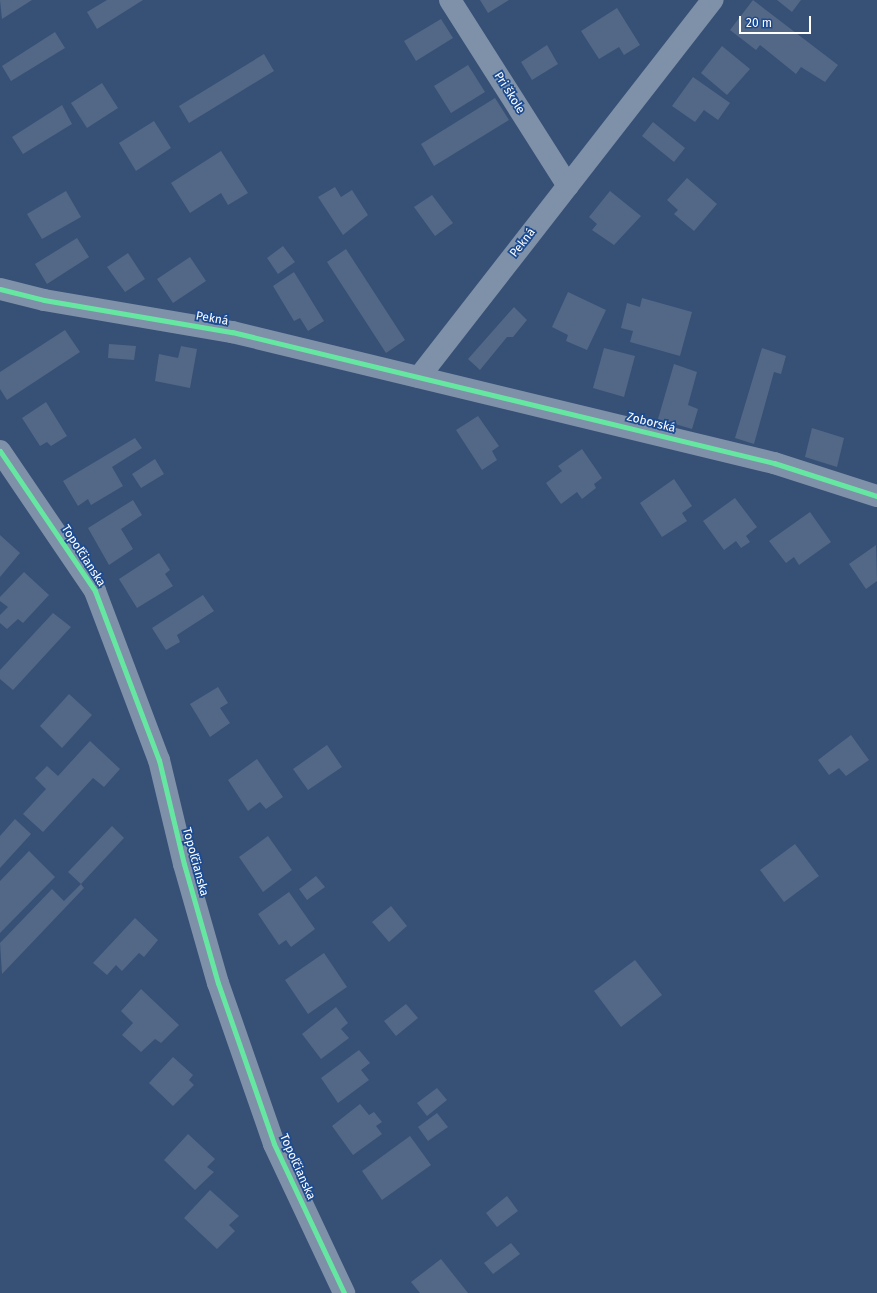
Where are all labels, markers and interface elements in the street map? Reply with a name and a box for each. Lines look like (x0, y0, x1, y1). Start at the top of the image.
scale bar (741, 8, 813, 34)
text: 20 m (746, 16, 772, 30)
street label: Pri škole (491, 69, 527, 117)
street label: Pekná (507, 226, 539, 260)
street label: Pekná (195, 309, 229, 329)
street label: Zoborská (625, 410, 677, 436)
street label: Topoľčianska (58, 522, 108, 590)
street label: Topoľčianska (179, 826, 211, 898)
street label: Topoľčianska (276, 1132, 318, 1202)

